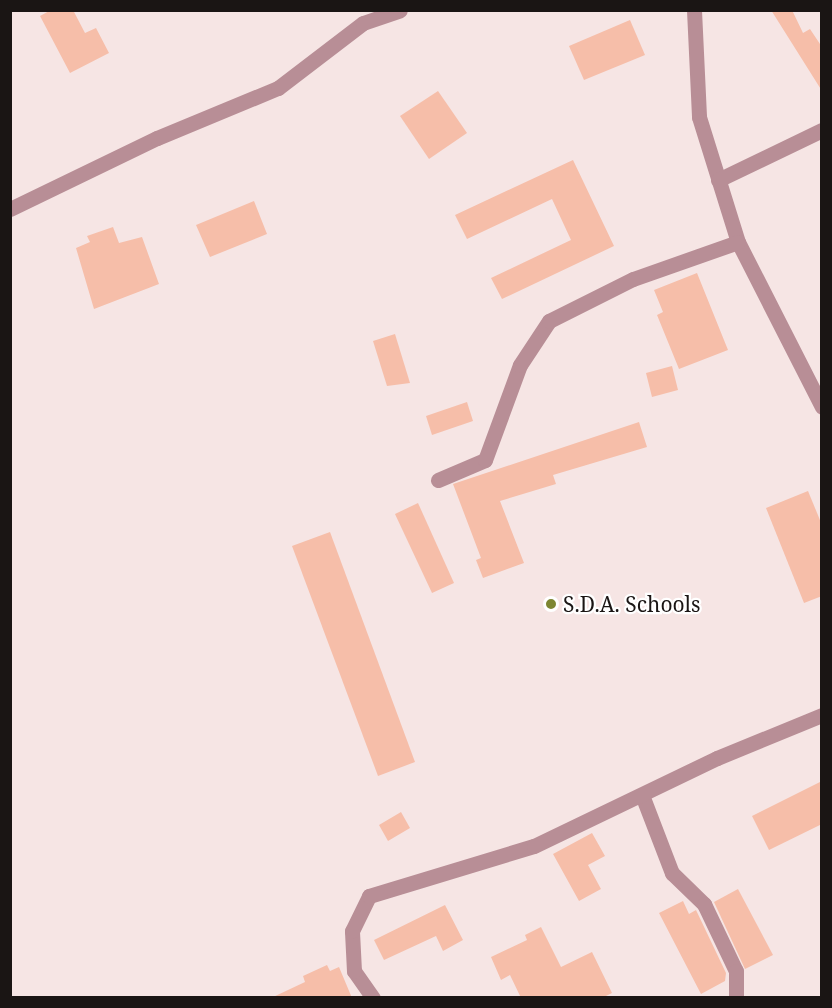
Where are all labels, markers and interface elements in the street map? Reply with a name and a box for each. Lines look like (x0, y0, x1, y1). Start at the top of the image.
place label: S.D.A. Schools (563, 591, 701, 617)
marker: S.D.A. Schools (544, 597, 558, 611)

